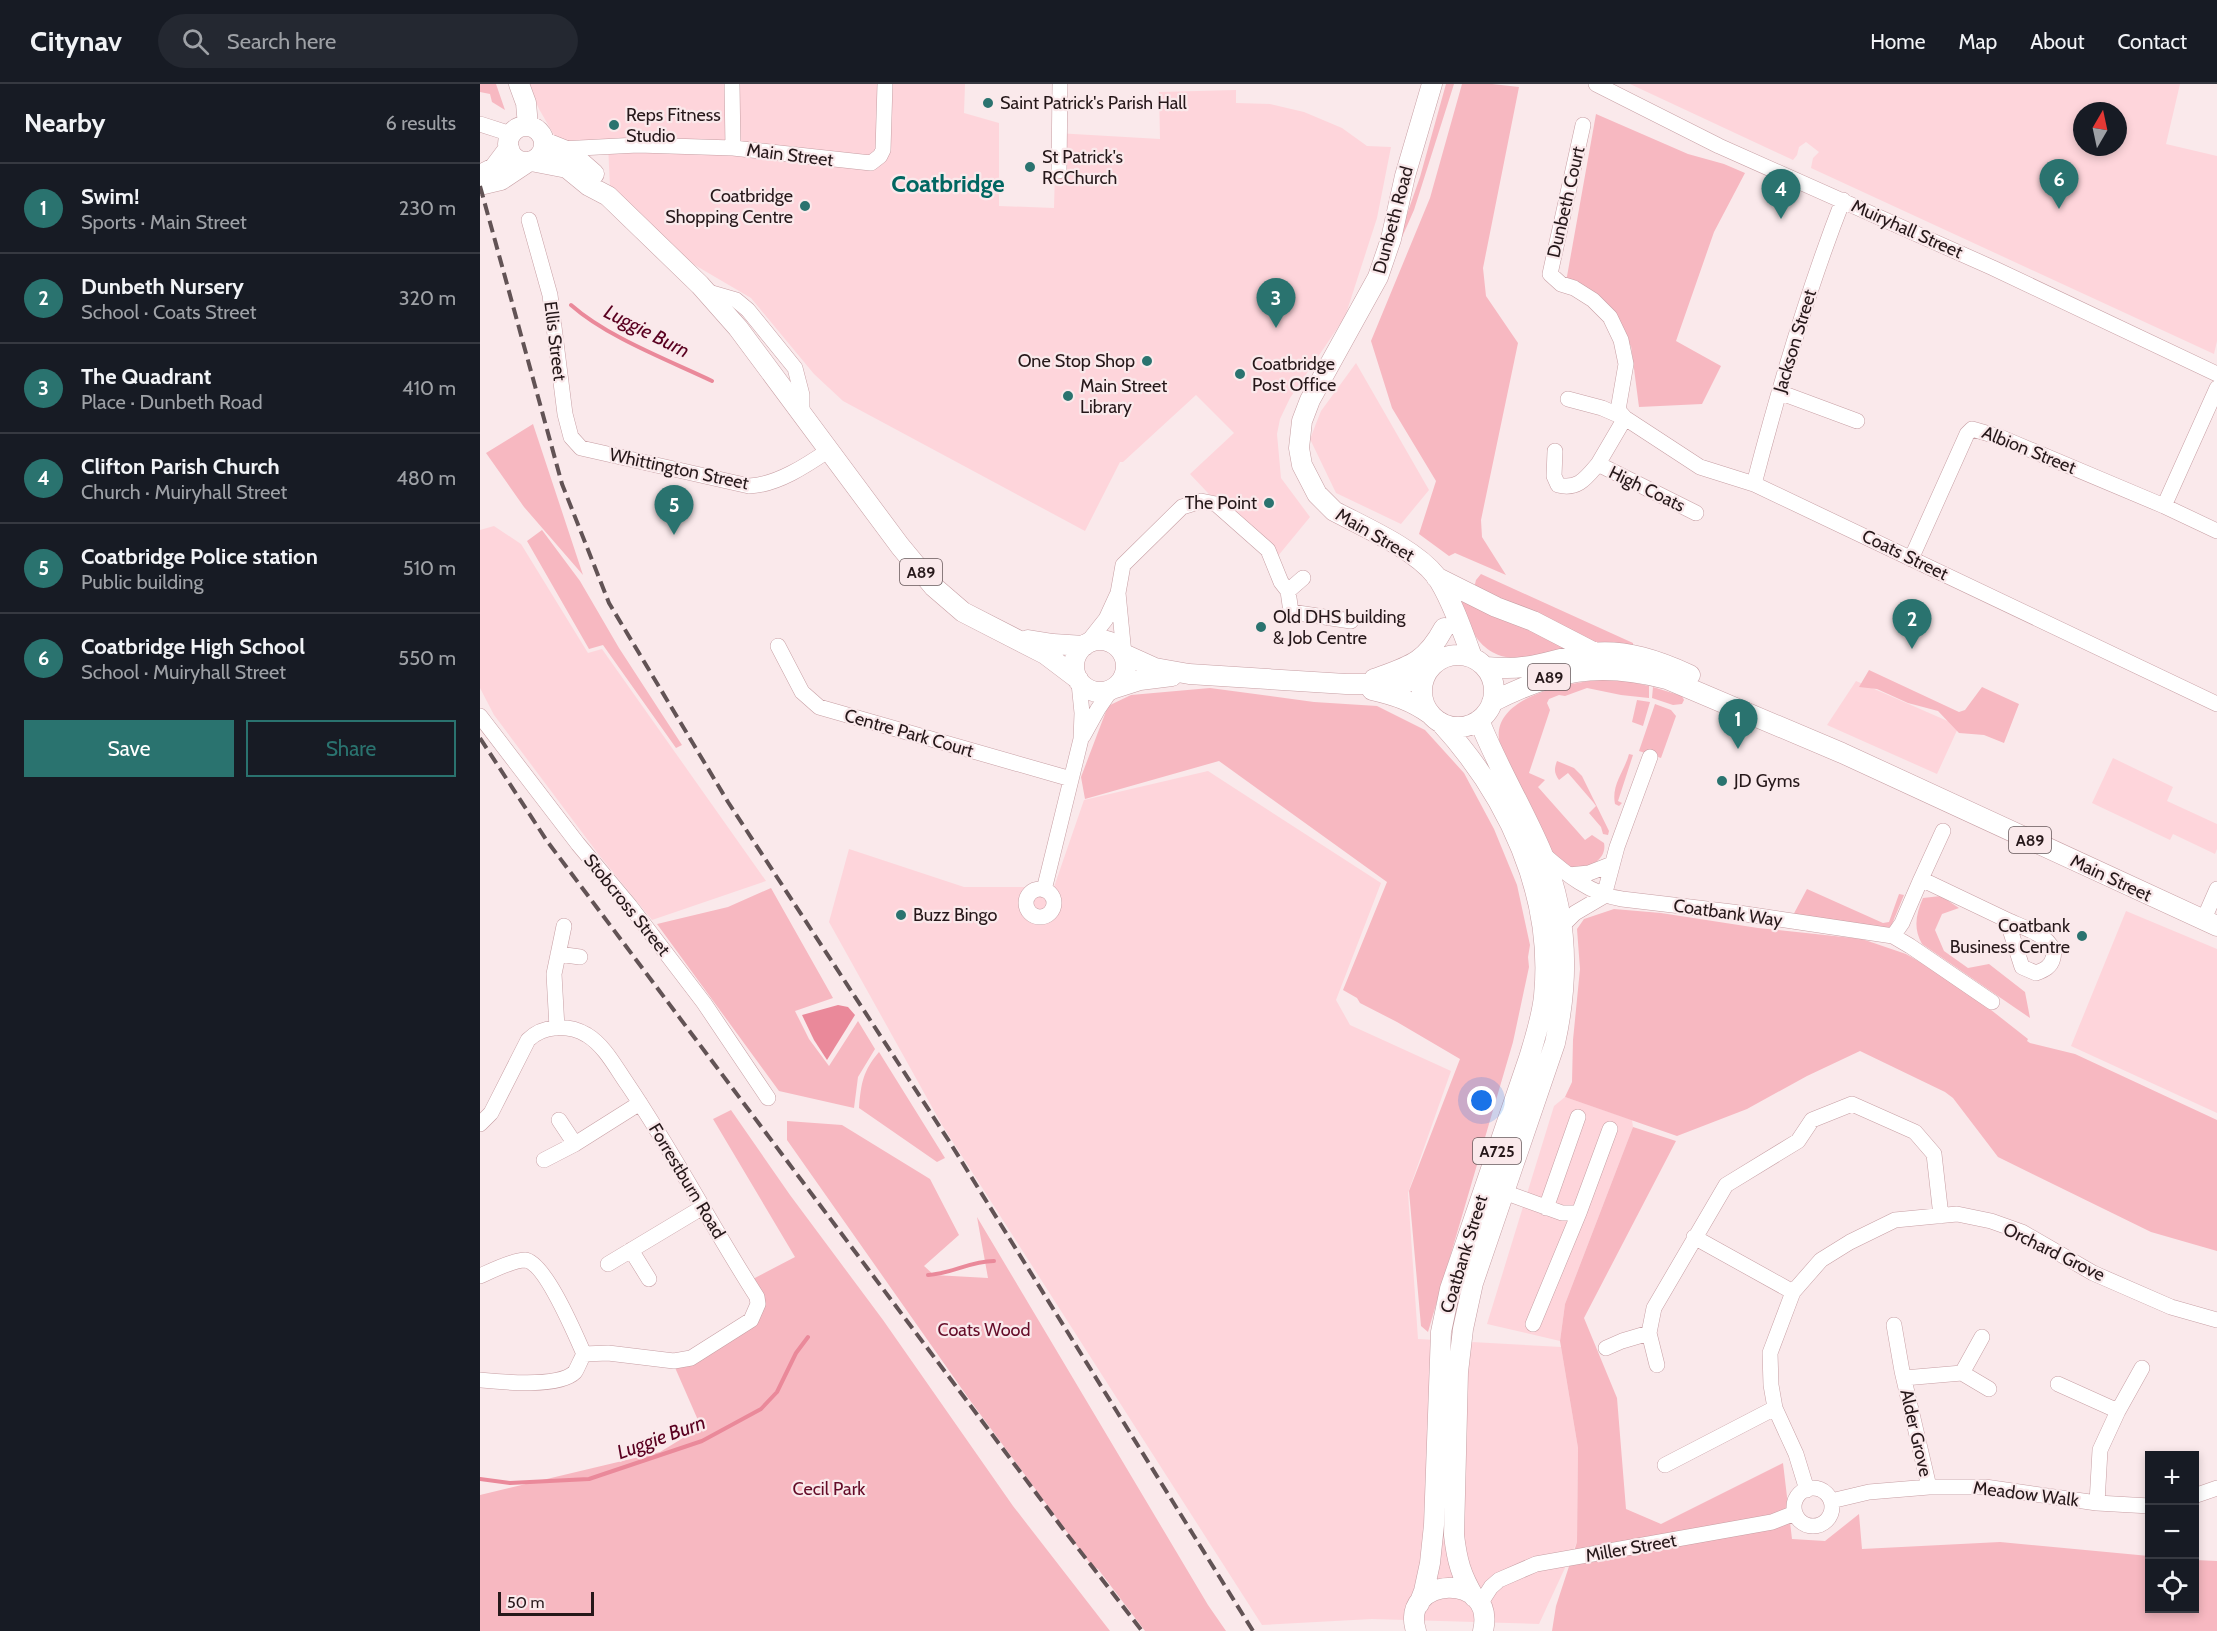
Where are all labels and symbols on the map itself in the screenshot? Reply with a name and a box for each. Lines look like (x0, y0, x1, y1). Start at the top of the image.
place label: Saint Patrick's Parish Hall (1000, 92, 1188, 114)
marker: Saint Patrick's Parish Hall (981, 96, 995, 110)
north arrow (2073, 102, 2127, 156)
place label: Reps Fitness Studio (626, 104, 721, 147)
marker: Reps Fitness Studio (607, 118, 621, 132)
street label: Main Street (745, 139, 835, 171)
street label: Dunbeth Court (1543, 144, 1589, 260)
place label: St Patrick's RCChurch (1042, 146, 1123, 189)
marker: St Patrick's RCChurch (1023, 160, 1037, 174)
pin: 6 (2040, 160, 2078, 209)
street label: Dunbeth Road (1368, 164, 1418, 276)
district label: Coatbridge (891, 169, 1005, 198)
pin: 4 (1762, 170, 1800, 219)
place label: Coatbridge Shopping Centre (665, 185, 793, 228)
street label: Muiryhall Street (1848, 195, 1966, 263)
marker: Coatbridge Shopping Centre (798, 199, 812, 213)
pin: 3 (1256, 278, 1296, 328)
street label: Jackson Street (1769, 287, 1821, 396)
water label: Luggie Burn (600, 299, 694, 363)
street label: Ellis Street (539, 300, 571, 382)
place label: One Stop Shop (1018, 350, 1135, 372)
place label: Coatbridge Post Office (1252, 353, 1336, 396)
marker: One Stop Shop (1140, 354, 1154, 368)
marker: Coatbridge Post Office (1233, 367, 1247, 381)
place label: Main Street Library (1080, 375, 1167, 418)
marker: Main Street Library (1061, 389, 1075, 403)
street label: Albion Street (1979, 421, 2079, 479)
street label: Whittington Street (607, 443, 751, 495)
street label: High Coats (1605, 461, 1689, 517)
pin: 5 (654, 486, 694, 535)
place label: The Point (1185, 492, 1257, 514)
marker: The Point (1262, 496, 1276, 510)
street label: Main Street (1332, 504, 1418, 566)
street label: Coats Street (1858, 525, 1952, 585)
road number: A89 (900, 559, 942, 585)
pin: 2 (1892, 600, 1932, 649)
place label: Old DHS building & Job Centre (1273, 606, 1407, 649)
marker: Old DHS building & Job Centre (1254, 620, 1268, 634)
road number: A89 (1528, 664, 1570, 690)
pin: 1 (1718, 700, 1758, 749)
street label: Centre Park Court (842, 704, 976, 762)
place label: JD Gyms (1733, 770, 1800, 792)
marker: JD Gyms (1715, 774, 1729, 788)
road number: A89 (2009, 827, 2051, 853)
street label: Stobcross Street (579, 850, 675, 960)
street label: Main Street (2067, 850, 2155, 906)
street label: Coatbank Way (1672, 894, 1784, 932)
place label: Buzz Bingo (913, 904, 998, 926)
marker: Buzz Bingo (894, 908, 908, 922)
place label: Coatbank Business Centre (1950, 915, 2071, 958)
marker: Coatbank Business Centre (2075, 929, 2089, 943)
your location (1467, 1086, 1496, 1115)
street label: Forrestburn Road (644, 1119, 730, 1243)
road number: A725 (1473, 1138, 1521, 1164)
street label: Coatbank Street (1436, 1192, 1492, 1316)
street label: Orchard Grove (2000, 1218, 2108, 1286)
park label: Coats Wood (938, 1319, 1030, 1341)
street label: Alder Grove (1895, 1387, 1937, 1479)
water label: Luggie Burn (613, 1410, 709, 1464)
street label: Meadow Walk (1972, 1477, 2081, 1512)
park label: Cecil Park (793, 1478, 866, 1500)
street label: Miller Street (1584, 1529, 1678, 1567)
scale bar (498, 1589, 594, 1616)

